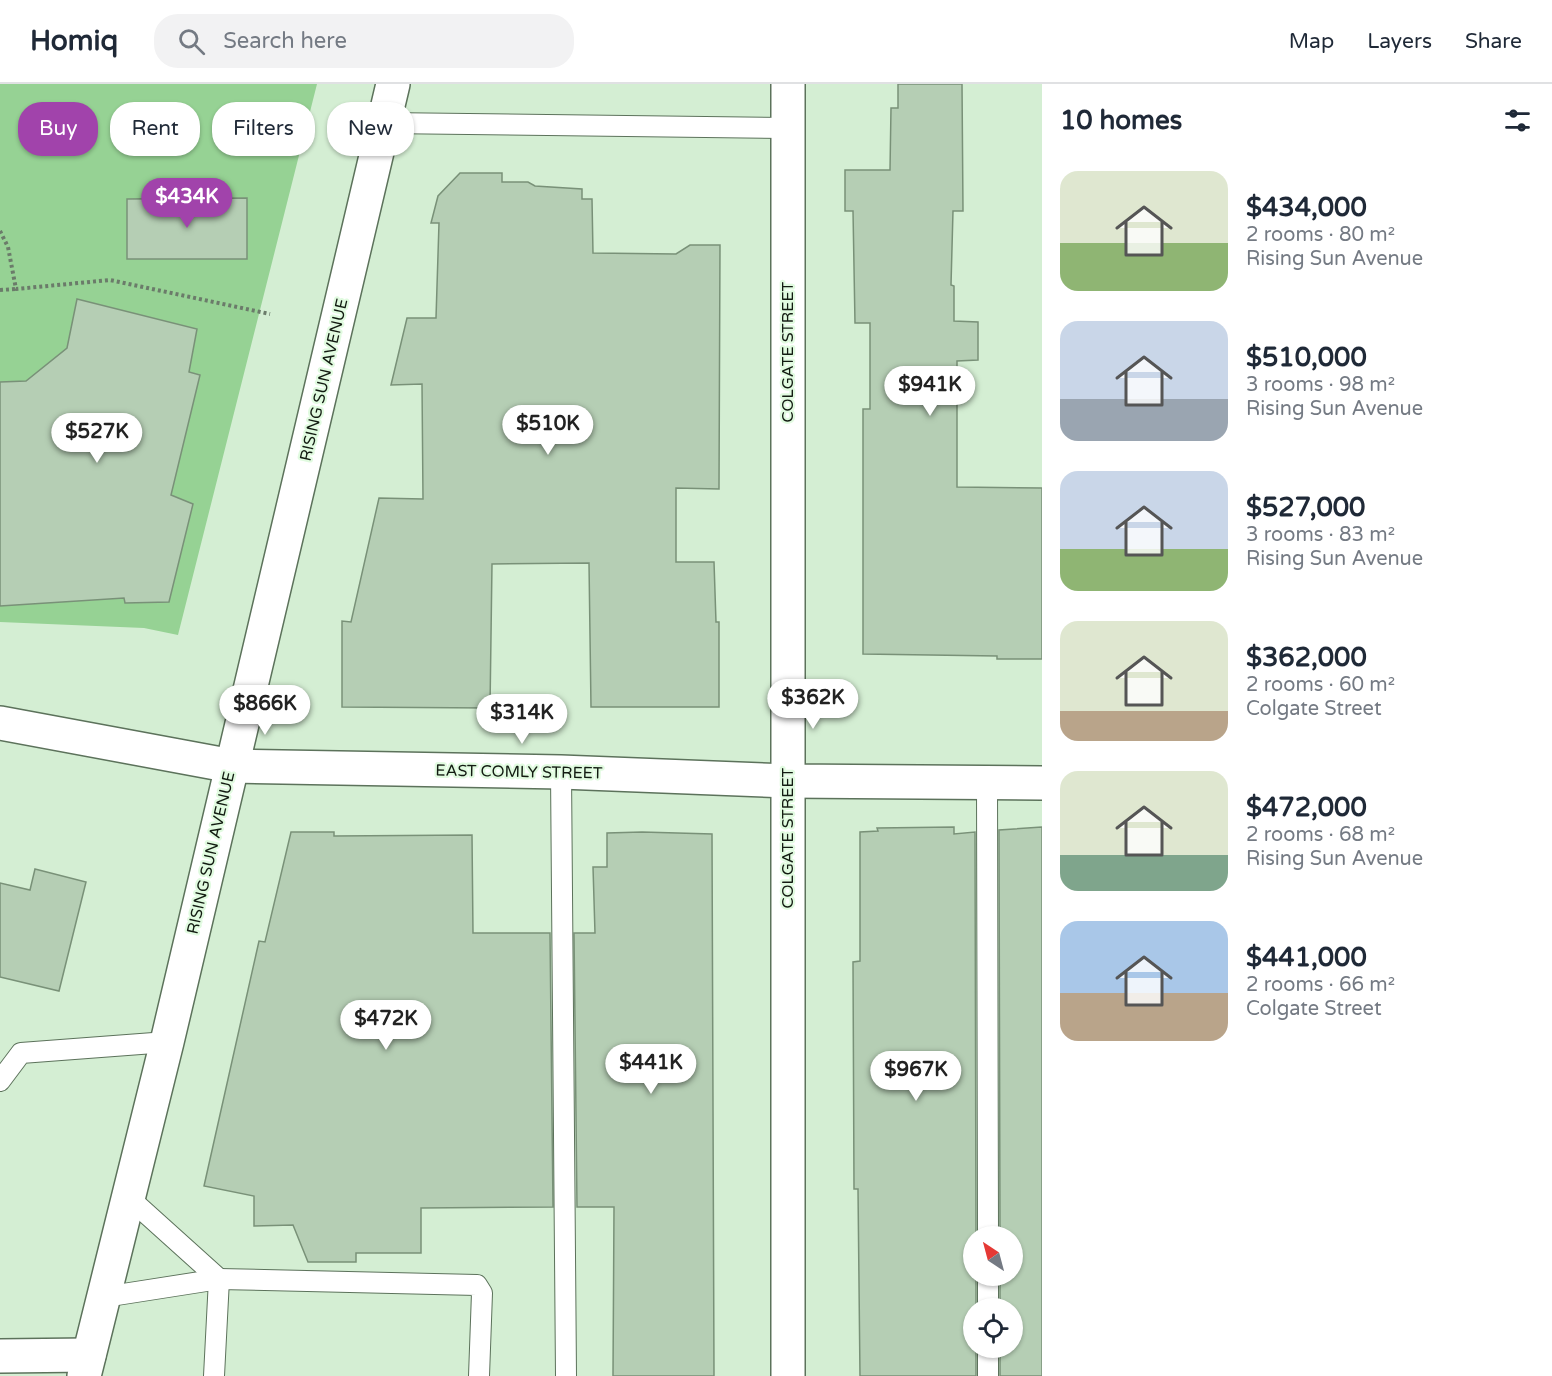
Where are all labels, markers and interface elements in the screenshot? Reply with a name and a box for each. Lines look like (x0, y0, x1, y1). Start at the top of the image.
search box (154, 14, 574, 68)
text: Homiq (30, 24, 118, 58)
icon: search (175, 25, 208, 58)
text: Search here (223, 28, 347, 54)
text: Map (1289, 29, 1334, 54)
text: Layers (1367, 29, 1432, 54)
text: Share (1465, 29, 1522, 54)
chip: Buy (18, 102, 98, 156)
chip: Rent (110, 102, 200, 156)
chip: Filters (212, 102, 315, 156)
chip: New (327, 102, 414, 156)
icon: filters (1501, 104, 1534, 137)
text: 10 homes (1060, 105, 1182, 136)
pin: $434K (145, 178, 229, 229)
text: $434K (155, 185, 219, 209)
text: $434,000 (1246, 192, 1367, 223)
icon: home (1108, 195, 1180, 267)
text: 2 rooms · 80 m² (1246, 223, 1395, 247)
text: Rising Sun Avenue (1246, 247, 1423, 271)
street label: COLGATE STREET (778, 281, 798, 422)
street label: RISING SUN AVENUE (296, 297, 352, 463)
text: $510,000 (1246, 342, 1367, 373)
icon: home (1108, 345, 1180, 417)
pin: $941K (888, 366, 972, 417)
text: $941K (898, 373, 962, 397)
text: 3 rooms · 98 m² (1246, 373, 1395, 397)
text: Rising Sun Avenue (1246, 397, 1423, 421)
pin: $510K (506, 405, 590, 456)
text: $510K (516, 412, 580, 436)
pin: $527K (55, 413, 139, 464)
text: $527K (65, 420, 129, 444)
text: $527,000 (1246, 492, 1365, 523)
icon: home (1108, 495, 1180, 567)
text: 3 rooms · 83 m² (1246, 523, 1395, 547)
text: Rising Sun Avenue (1246, 547, 1423, 571)
text: $362,000 (1246, 642, 1367, 673)
icon: home (1108, 645, 1180, 717)
text: 2 rooms · 60 m² (1246, 673, 1395, 697)
pin: $362K (771, 679, 855, 730)
pin: $866K (223, 685, 307, 736)
text: $362K (781, 686, 845, 710)
text: $866K (233, 692, 297, 716)
pin: $314K (480, 694, 564, 745)
text: Colgate Street (1246, 697, 1382, 721)
text: $314K (490, 701, 554, 725)
street label: EAST COMLY STREET (435, 761, 603, 783)
street label: COLGATE STREET (778, 767, 798, 908)
street label: RISING SUN AVENUE (183, 770, 239, 936)
text: $472,000 (1246, 792, 1367, 823)
icon: home (1108, 795, 1180, 867)
text: 2 rooms · 68 m² (1246, 823, 1395, 847)
text: Rising Sun Avenue (1246, 847, 1423, 871)
text: $441,000 (1246, 942, 1367, 973)
icon: home (1108, 945, 1180, 1017)
text: 2 rooms · 66 m² (1246, 973, 1395, 997)
text: Colgate Street (1246, 997, 1382, 1021)
pin: $472K (344, 1000, 428, 1051)
text: $472K (354, 1007, 418, 1031)
pin: $441K (609, 1044, 693, 1095)
text: $441K (619, 1051, 683, 1075)
pin: $967K (874, 1051, 958, 1102)
text: $967K (884, 1058, 948, 1082)
north arrow (963, 1226, 1023, 1286)
map controls (963, 1226, 1023, 1358)
button: locate (963, 1298, 1023, 1358)

